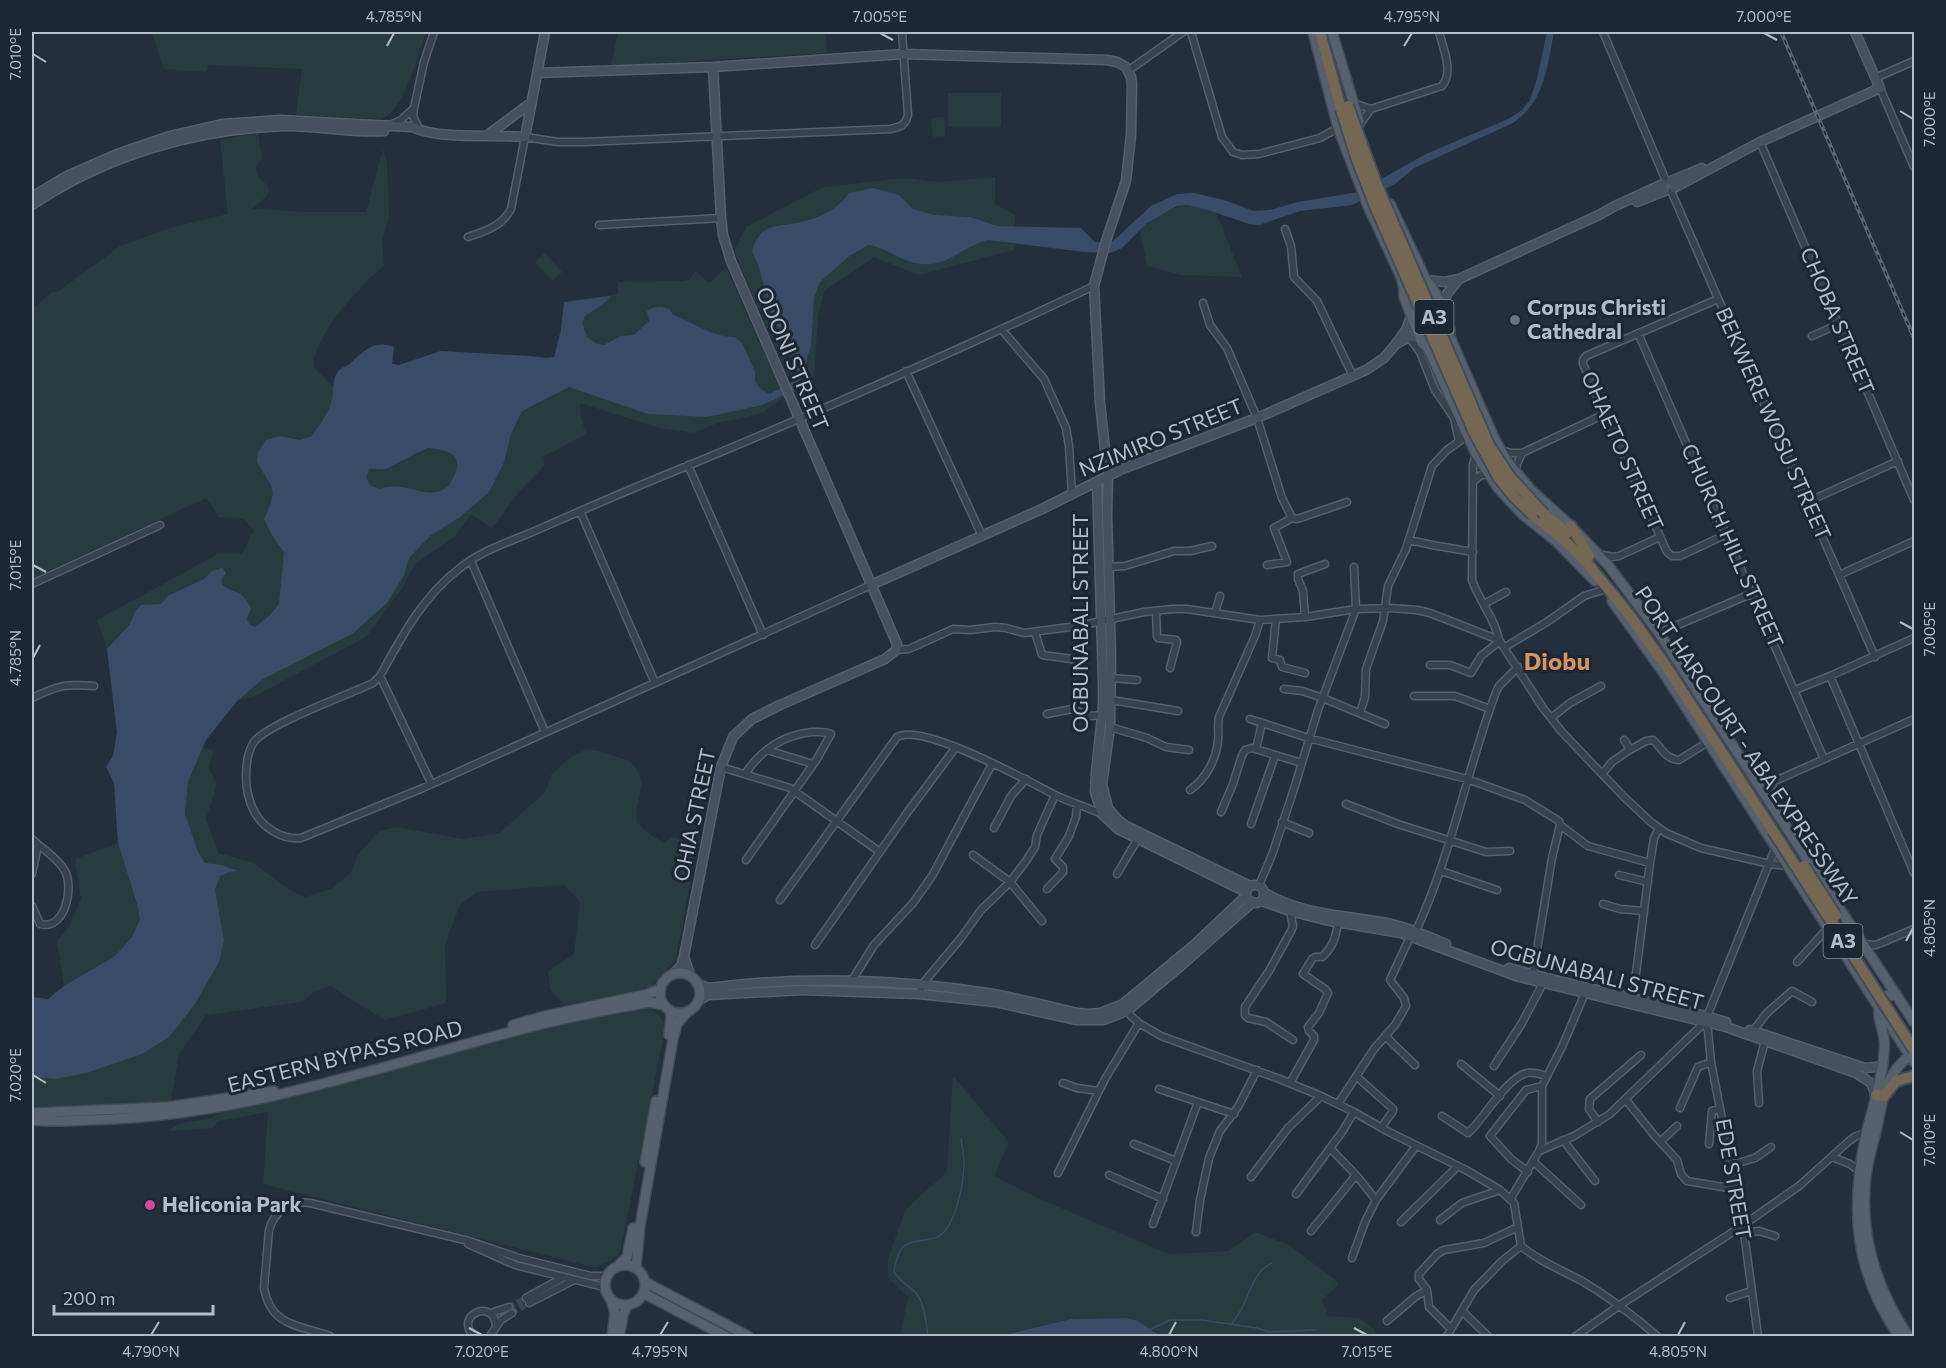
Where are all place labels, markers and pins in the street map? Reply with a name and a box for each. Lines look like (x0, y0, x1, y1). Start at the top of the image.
place label: Corpus Christi Cathedral (1527, 294, 1666, 343)
marker: Corpus Christi Cathedral (1508, 313, 1522, 327)
place label: Heliconia Park (162, 1191, 302, 1216)
marker: Heliconia Park (143, 1198, 157, 1212)

